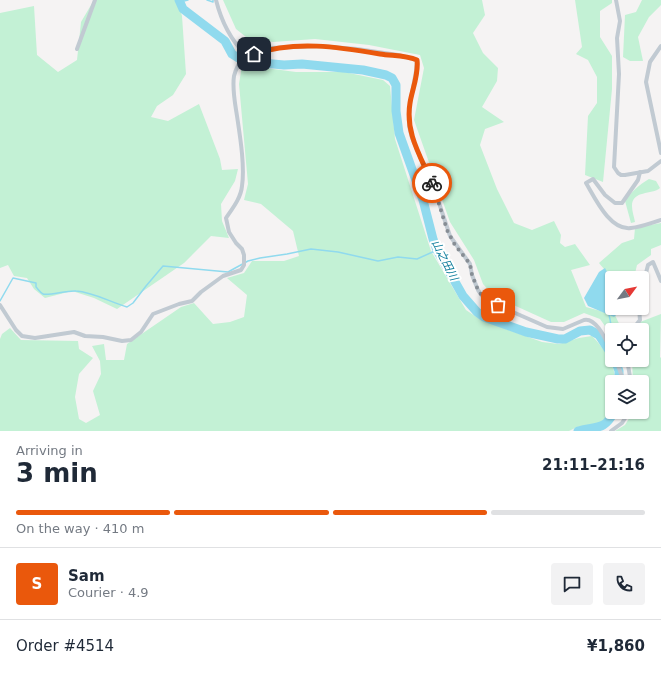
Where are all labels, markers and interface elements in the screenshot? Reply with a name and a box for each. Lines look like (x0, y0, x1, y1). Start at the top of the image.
pin (237, 37, 271, 71)
icon: home (243, 43, 265, 65)
courier (412, 163, 452, 203)
icon: bike (421, 172, 443, 194)
water label: 山之田川 (429, 238, 461, 284)
north arrow (605, 271, 649, 315)
map controls (605, 271, 649, 419)
pin (481, 288, 515, 322)
icon: bag (487, 294, 509, 316)
button: locate (605, 323, 649, 367)
button: layers (605, 375, 649, 419)
text: Arriving in (16, 443, 83, 458)
text: 21:11–21:16 (542, 456, 645, 474)
text: 3 min (16, 458, 98, 488)
text: On the way · 410 m (16, 521, 144, 536)
button: chat (551, 563, 593, 605)
button: phone (603, 563, 645, 605)
text: Sam (68, 567, 105, 585)
text: S (32, 575, 42, 593)
text: Courier · 4.9 (68, 585, 149, 600)
text: Order #4514 (16, 637, 114, 655)
text: ¥1,860 (587, 637, 645, 655)

